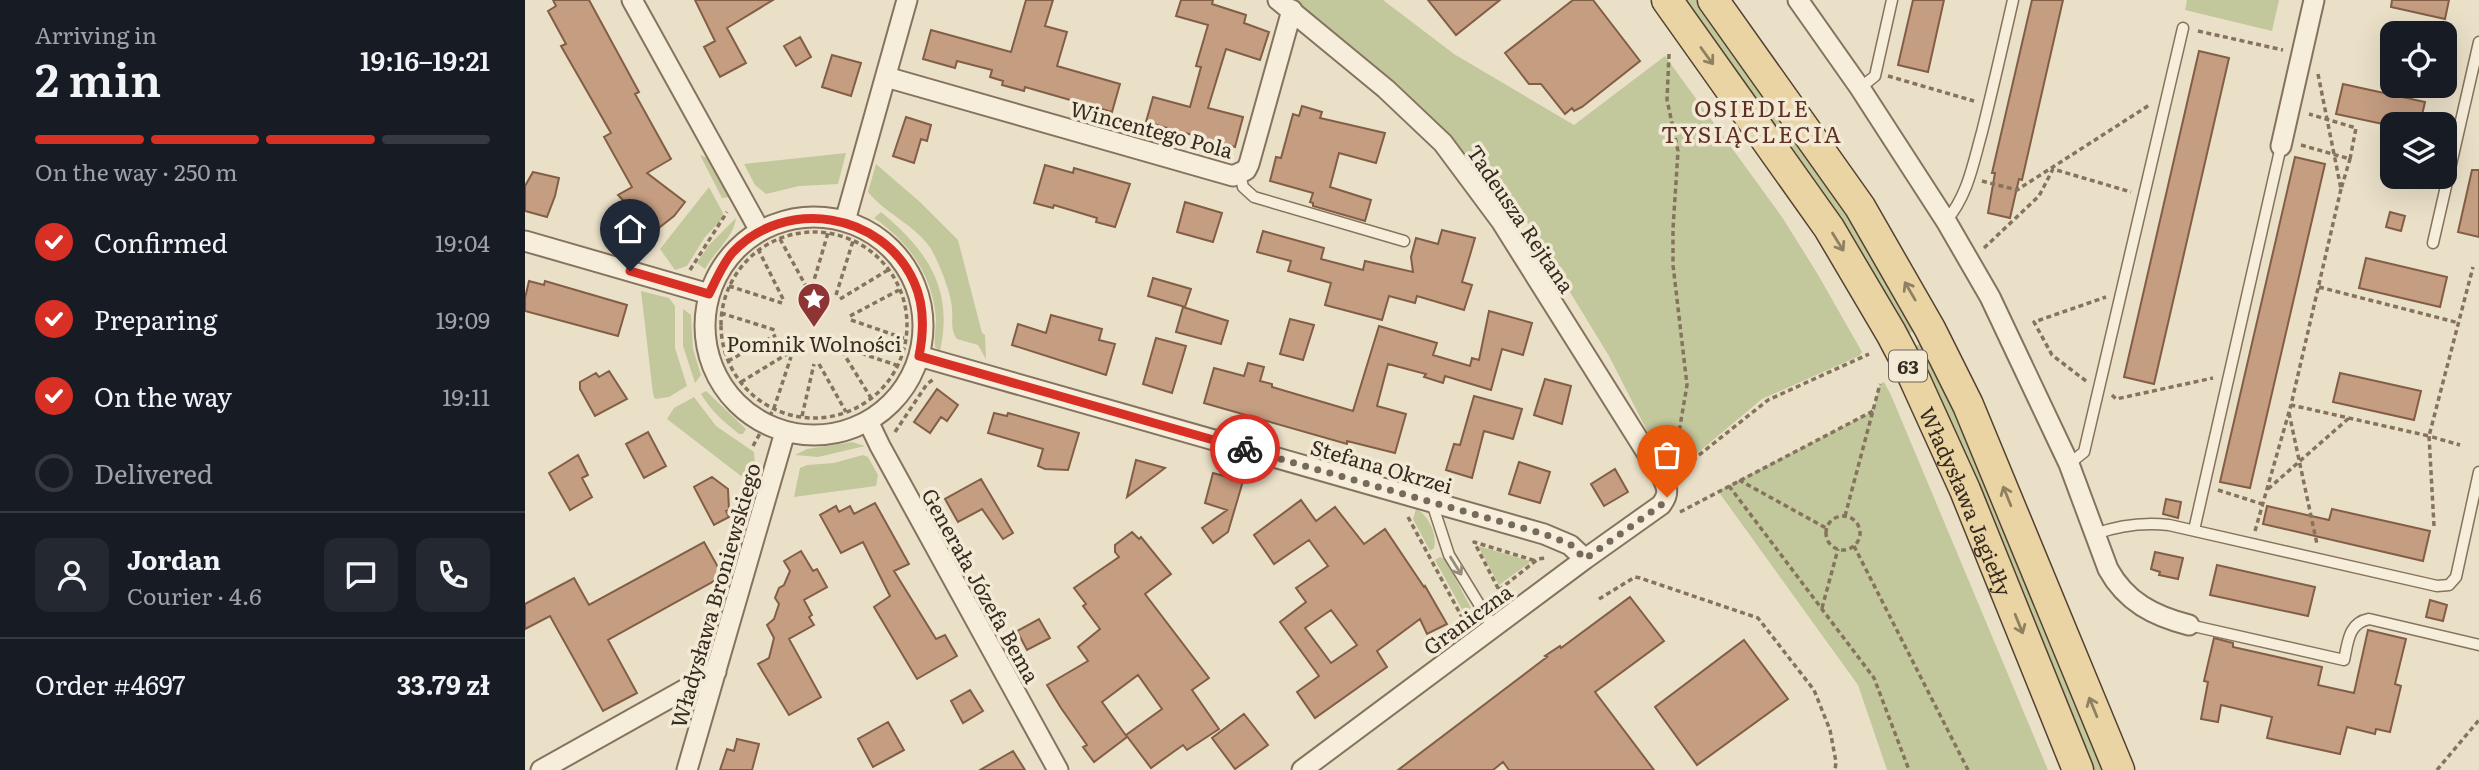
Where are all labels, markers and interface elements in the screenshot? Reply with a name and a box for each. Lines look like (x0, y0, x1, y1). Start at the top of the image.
text: Arriving in (35, 17, 157, 51)
map controls (2380, 21, 2457, 189)
button: locate (2380, 21, 2457, 98)
text: 19:16–19:21 (360, 40, 490, 79)
text: 2 min (35, 43, 161, 111)
one-way arrow (1700, 46, 1714, 65)
district label: OSIEDLE TYSIĄCLECIA (1661, 90, 1843, 150)
street label: Wincentego Pola (1067, 91, 1238, 165)
button: layers (2380, 112, 2457, 189)
street label: Tadeusza Rejtana (1461, 138, 1584, 299)
text: On the way · 250 m (35, 154, 238, 188)
pin (600, 199, 660, 271)
icon: home (611, 210, 649, 248)
text: Confirmed (94, 222, 228, 261)
icon: check (35, 223, 73, 261)
text: 19:04 (435, 225, 490, 259)
one-way arrow (1831, 231, 1845, 251)
place icon: Pomnik Wolności (795, 280, 833, 329)
one-way arrow (1903, 281, 1917, 301)
text: Preparing (94, 299, 217, 338)
icon: check (35, 300, 73, 338)
text: 19:09 (436, 302, 490, 336)
place label: Pomnik Wolności (726, 327, 902, 358)
road number: 63 (1889, 350, 1927, 382)
text: On the way (94, 376, 232, 415)
icon: check (35, 377, 73, 415)
text: 19:11 (442, 379, 490, 413)
street label: Władysława Jagiełły (1913, 401, 2022, 601)
courier (1210, 414, 1280, 484)
pin (1637, 425, 1697, 497)
icon: bike (1226, 430, 1264, 468)
street label: Stefana Okrzei (1307, 430, 1457, 500)
icon: bag (1648, 436, 1686, 474)
text: Delivered (94, 453, 213, 492)
street label: Władysława Broniewskiego (661, 459, 767, 731)
street label: Generała Józefa Bema (915, 482, 1049, 689)
one-way arrow (1999, 486, 2012, 508)
button: person (35, 538, 109, 612)
button: chat (324, 538, 398, 612)
button: phone (416, 538, 490, 612)
text: Jordan (127, 539, 221, 578)
one-way arrow (1449, 556, 1463, 576)
street label: Graniczna (1416, 575, 1519, 661)
text: Courier · 4.6 (127, 578, 262, 612)
one-way arrow (2013, 612, 2026, 634)
text: Order #4697 (35, 664, 186, 703)
text: 33.79 zł (397, 664, 490, 703)
one-way arrow (2085, 697, 2098, 718)

